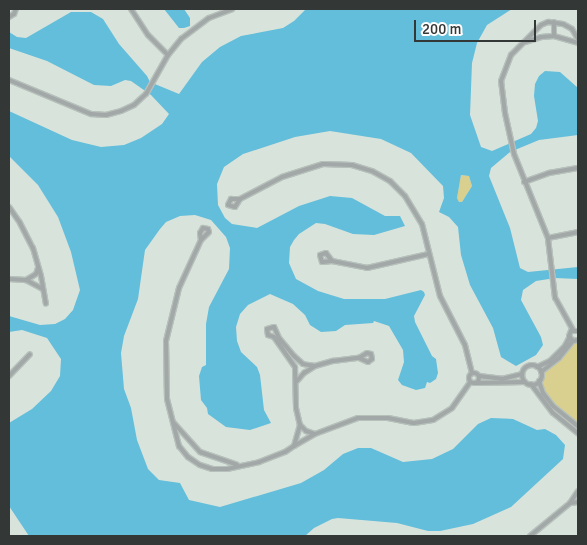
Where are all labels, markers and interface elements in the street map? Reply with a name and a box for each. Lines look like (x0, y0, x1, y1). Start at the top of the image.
scale bar (417, 10, 540, 42)
text: 200 m (422, 20, 462, 38)

